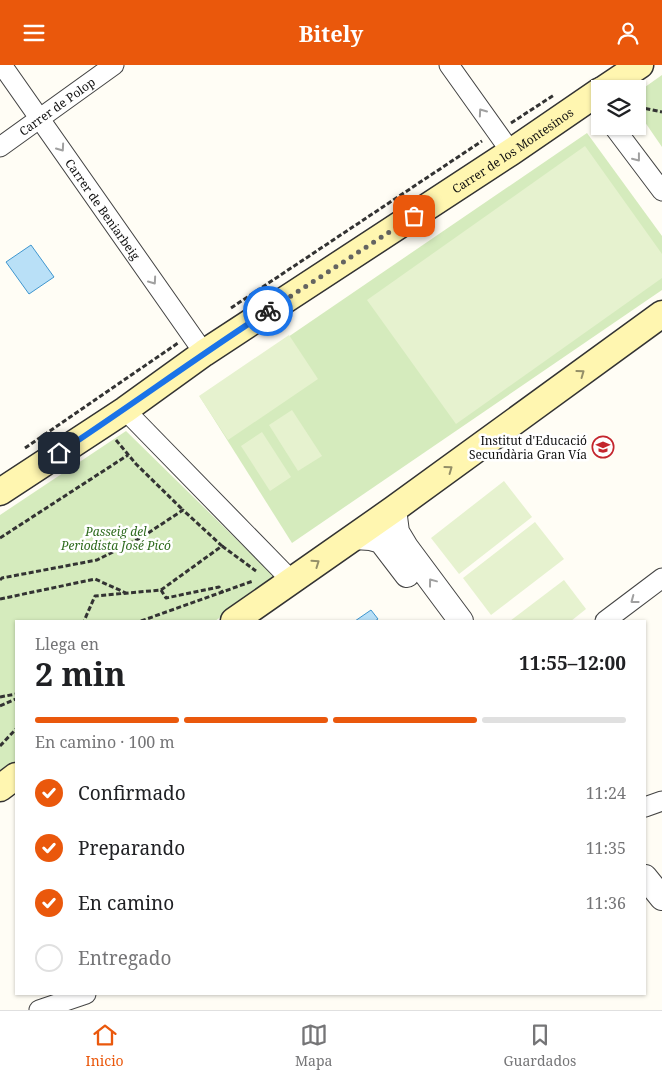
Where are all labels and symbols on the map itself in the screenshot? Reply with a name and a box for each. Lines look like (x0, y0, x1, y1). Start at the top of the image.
street label: Carrer de Polop (15, 73, 98, 139)
street label: Carrer de los Montesinos (448, 103, 576, 197)
one-way arrow (479, 109, 489, 118)
one-way arrow (55, 142, 64, 151)
one-way arrow (632, 152, 640, 161)
street label: Carrer de Beniarbeig (62, 155, 145, 264)
pin (393, 195, 435, 237)
one-way arrow (147, 275, 156, 285)
courier (243, 286, 293, 336)
one-way arrow (575, 370, 584, 379)
pin (38, 432, 80, 474)
place label: Institut d'Educació Secundària Gran Vía (469, 432, 587, 463)
school or university icon: Institut d'Educació Secundària Gran Vía (591, 435, 615, 459)
one-way arrow (443, 466, 453, 475)
park label: Passeig del Periodista José Picó (60, 523, 171, 554)
one-way arrow (311, 560, 320, 569)
one-way arrow (429, 578, 438, 588)
one-way arrow (631, 594, 640, 602)

